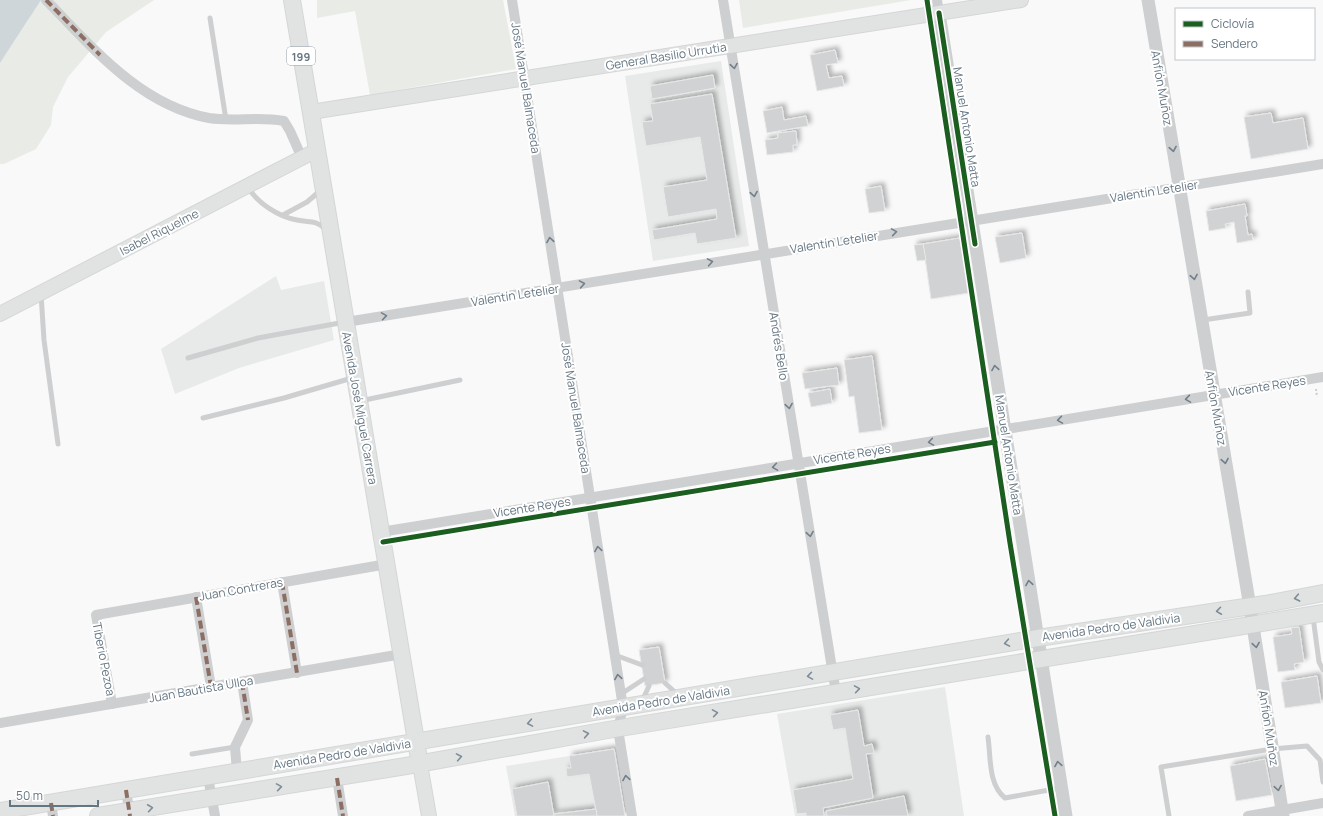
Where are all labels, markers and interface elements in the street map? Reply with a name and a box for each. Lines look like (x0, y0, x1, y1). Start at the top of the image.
legend (1175, 8, 1315, 60)
text: Ciclovía (1211, 15, 1254, 32)
street label: José Manuel Balmaceda (507, 21, 545, 155)
text: Sendero (1211, 35, 1258, 52)
street label: General Basilio Urrutia (604, 38, 728, 74)
road number: 199 (287, 47, 315, 65)
street label: Anfión Muñoz (1147, 49, 1177, 127)
one-way arrow (729, 63, 737, 69)
street label: Manuel Antonio Matta (949, 66, 985, 188)
one-way arrow (1168, 146, 1176, 152)
street label: Valentín Letelier (1109, 176, 1200, 206)
one-way arrow (750, 191, 758, 198)
street label: Isabel Riquelme (117, 205, 201, 259)
street label: Valentín Letelier (789, 227, 880, 257)
one-way arrow (890, 228, 897, 237)
one-way arrow (546, 237, 555, 243)
one-way arrow (707, 258, 713, 267)
one-way arrow (1189, 274, 1198, 280)
street label: Valentín Letelier (470, 280, 561, 310)
one-way arrow (579, 280, 585, 289)
street label: Andrés Bello (765, 311, 793, 381)
one-way arrow (381, 312, 387, 320)
street label: Avenida José Miguel Carrera (338, 330, 382, 486)
street label: José Manuel Balmaceda (557, 341, 595, 475)
one-way arrow (991, 365, 1000, 371)
street label: Anfión Muñoz (1201, 369, 1231, 447)
street label: Vicente Reyes (1227, 371, 1307, 401)
street label: Manuel Antonio Matta (991, 394, 1027, 516)
one-way arrow (1185, 394, 1191, 403)
one-way arrow (784, 403, 793, 409)
one-way arrow (1056, 416, 1063, 424)
one-way arrow (928, 437, 934, 445)
street label: Vicente Reyes (812, 439, 892, 469)
one-way arrow (1220, 457, 1229, 464)
one-way arrow (772, 462, 778, 471)
street label: Vicente Reyes (492, 492, 572, 522)
one-way arrow (805, 531, 814, 537)
one-way arrow (594, 546, 603, 552)
street label: Juan Contreras (198, 573, 284, 605)
one-way arrow (1025, 580, 1034, 586)
one-way arrow (1294, 594, 1300, 602)
one-way arrow (1216, 606, 1222, 615)
street label: Avenida Pedro de Valdivia (1041, 609, 1181, 645)
street label: Tiberio Pezoa (89, 621, 119, 697)
one-way arrow (1004, 638, 1011, 647)
one-way arrow (1251, 642, 1260, 648)
street label: Juan Bautista Ulloa (148, 671, 254, 707)
one-way arrow (807, 672, 813, 680)
one-way arrow (614, 674, 623, 680)
street label: Avenida Pedro de Valdivia (591, 682, 731, 720)
one-way arrow (854, 685, 860, 694)
street label: Anfión Muñoz (1255, 689, 1283, 767)
one-way arrow (712, 709, 718, 718)
one-way arrow (527, 718, 533, 726)
one-way arrow (583, 730, 590, 738)
street label: Avenida Pedro de Valdivia (272, 735, 412, 773)
one-way arrow (455, 753, 462, 762)
one-way arrow (1054, 761, 1063, 767)
one-way arrow (622, 774, 631, 781)
scale bar (10, 782, 98, 808)
one-way arrow (276, 783, 282, 792)
one-way arrow (1274, 784, 1282, 791)
text: 50 m (16, 787, 43, 804)
one-way arrow (147, 804, 154, 813)

